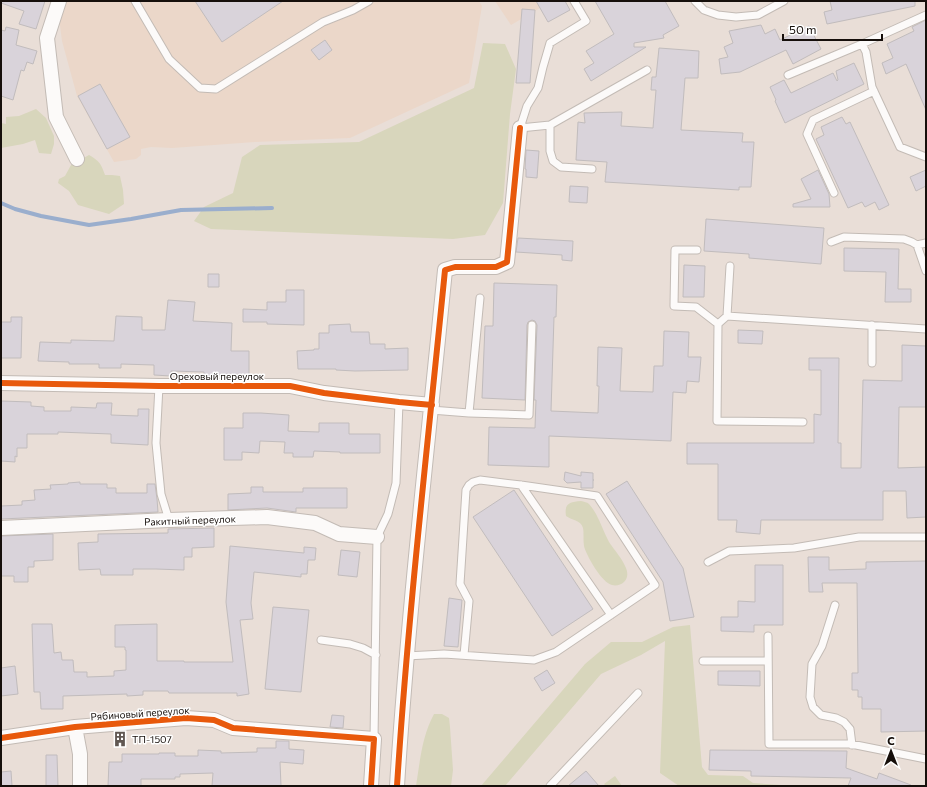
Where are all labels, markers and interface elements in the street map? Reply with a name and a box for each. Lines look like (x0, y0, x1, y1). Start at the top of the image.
scale bar (783, 16, 882, 42)
text: 50 m (789, 22, 817, 36)
street label: Ореховый переулок (170, 370, 265, 382)
street label: Ракитный переулок (144, 512, 237, 528)
street label: Рябиновый переулок (90, 704, 190, 722)
building icon: ТП-1507 (111, 730, 129, 748)
north arrow (871, 731, 911, 771)
place label: ТП-1507 (132, 733, 172, 745)
text: С (887, 734, 895, 747)

